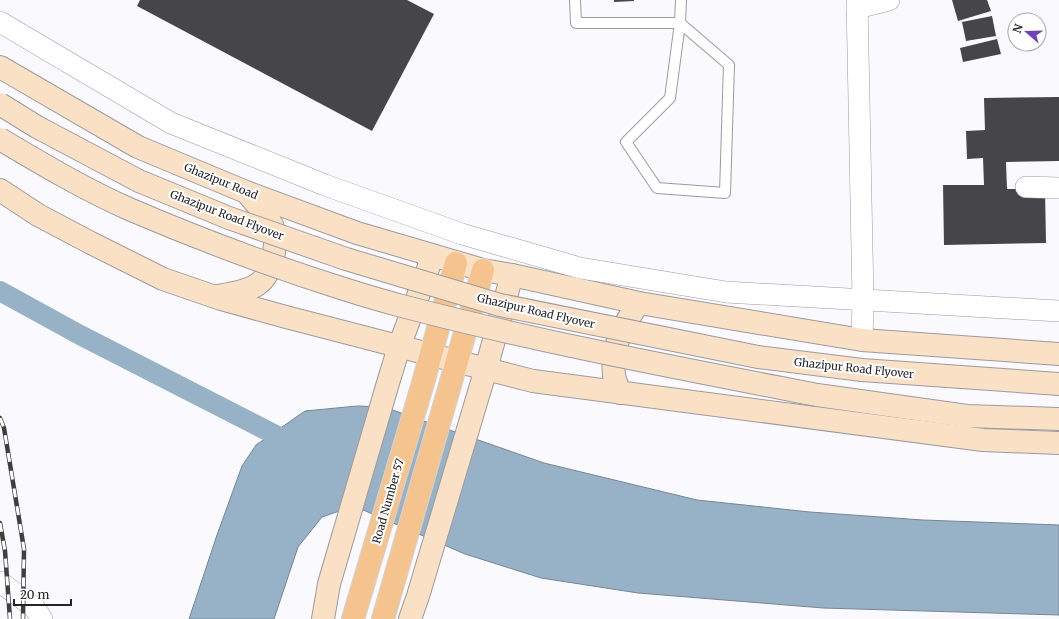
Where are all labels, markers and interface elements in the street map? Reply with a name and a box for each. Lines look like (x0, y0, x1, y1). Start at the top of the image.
north arrow (1007, 12, 1047, 52)
text: N (1010, 22, 1026, 35)
street label: Ghazipur Road (182, 160, 260, 202)
street label: Ghazipur Road Flyover (168, 187, 286, 243)
street label: Ghazipur Road Flyover (476, 291, 596, 331)
street label: Ghazipur Road Flyover (793, 355, 915, 381)
street label: Road Number 57 (369, 457, 407, 545)
scale bar (14, 581, 71, 607)
text: 20 m (20, 587, 49, 602)

